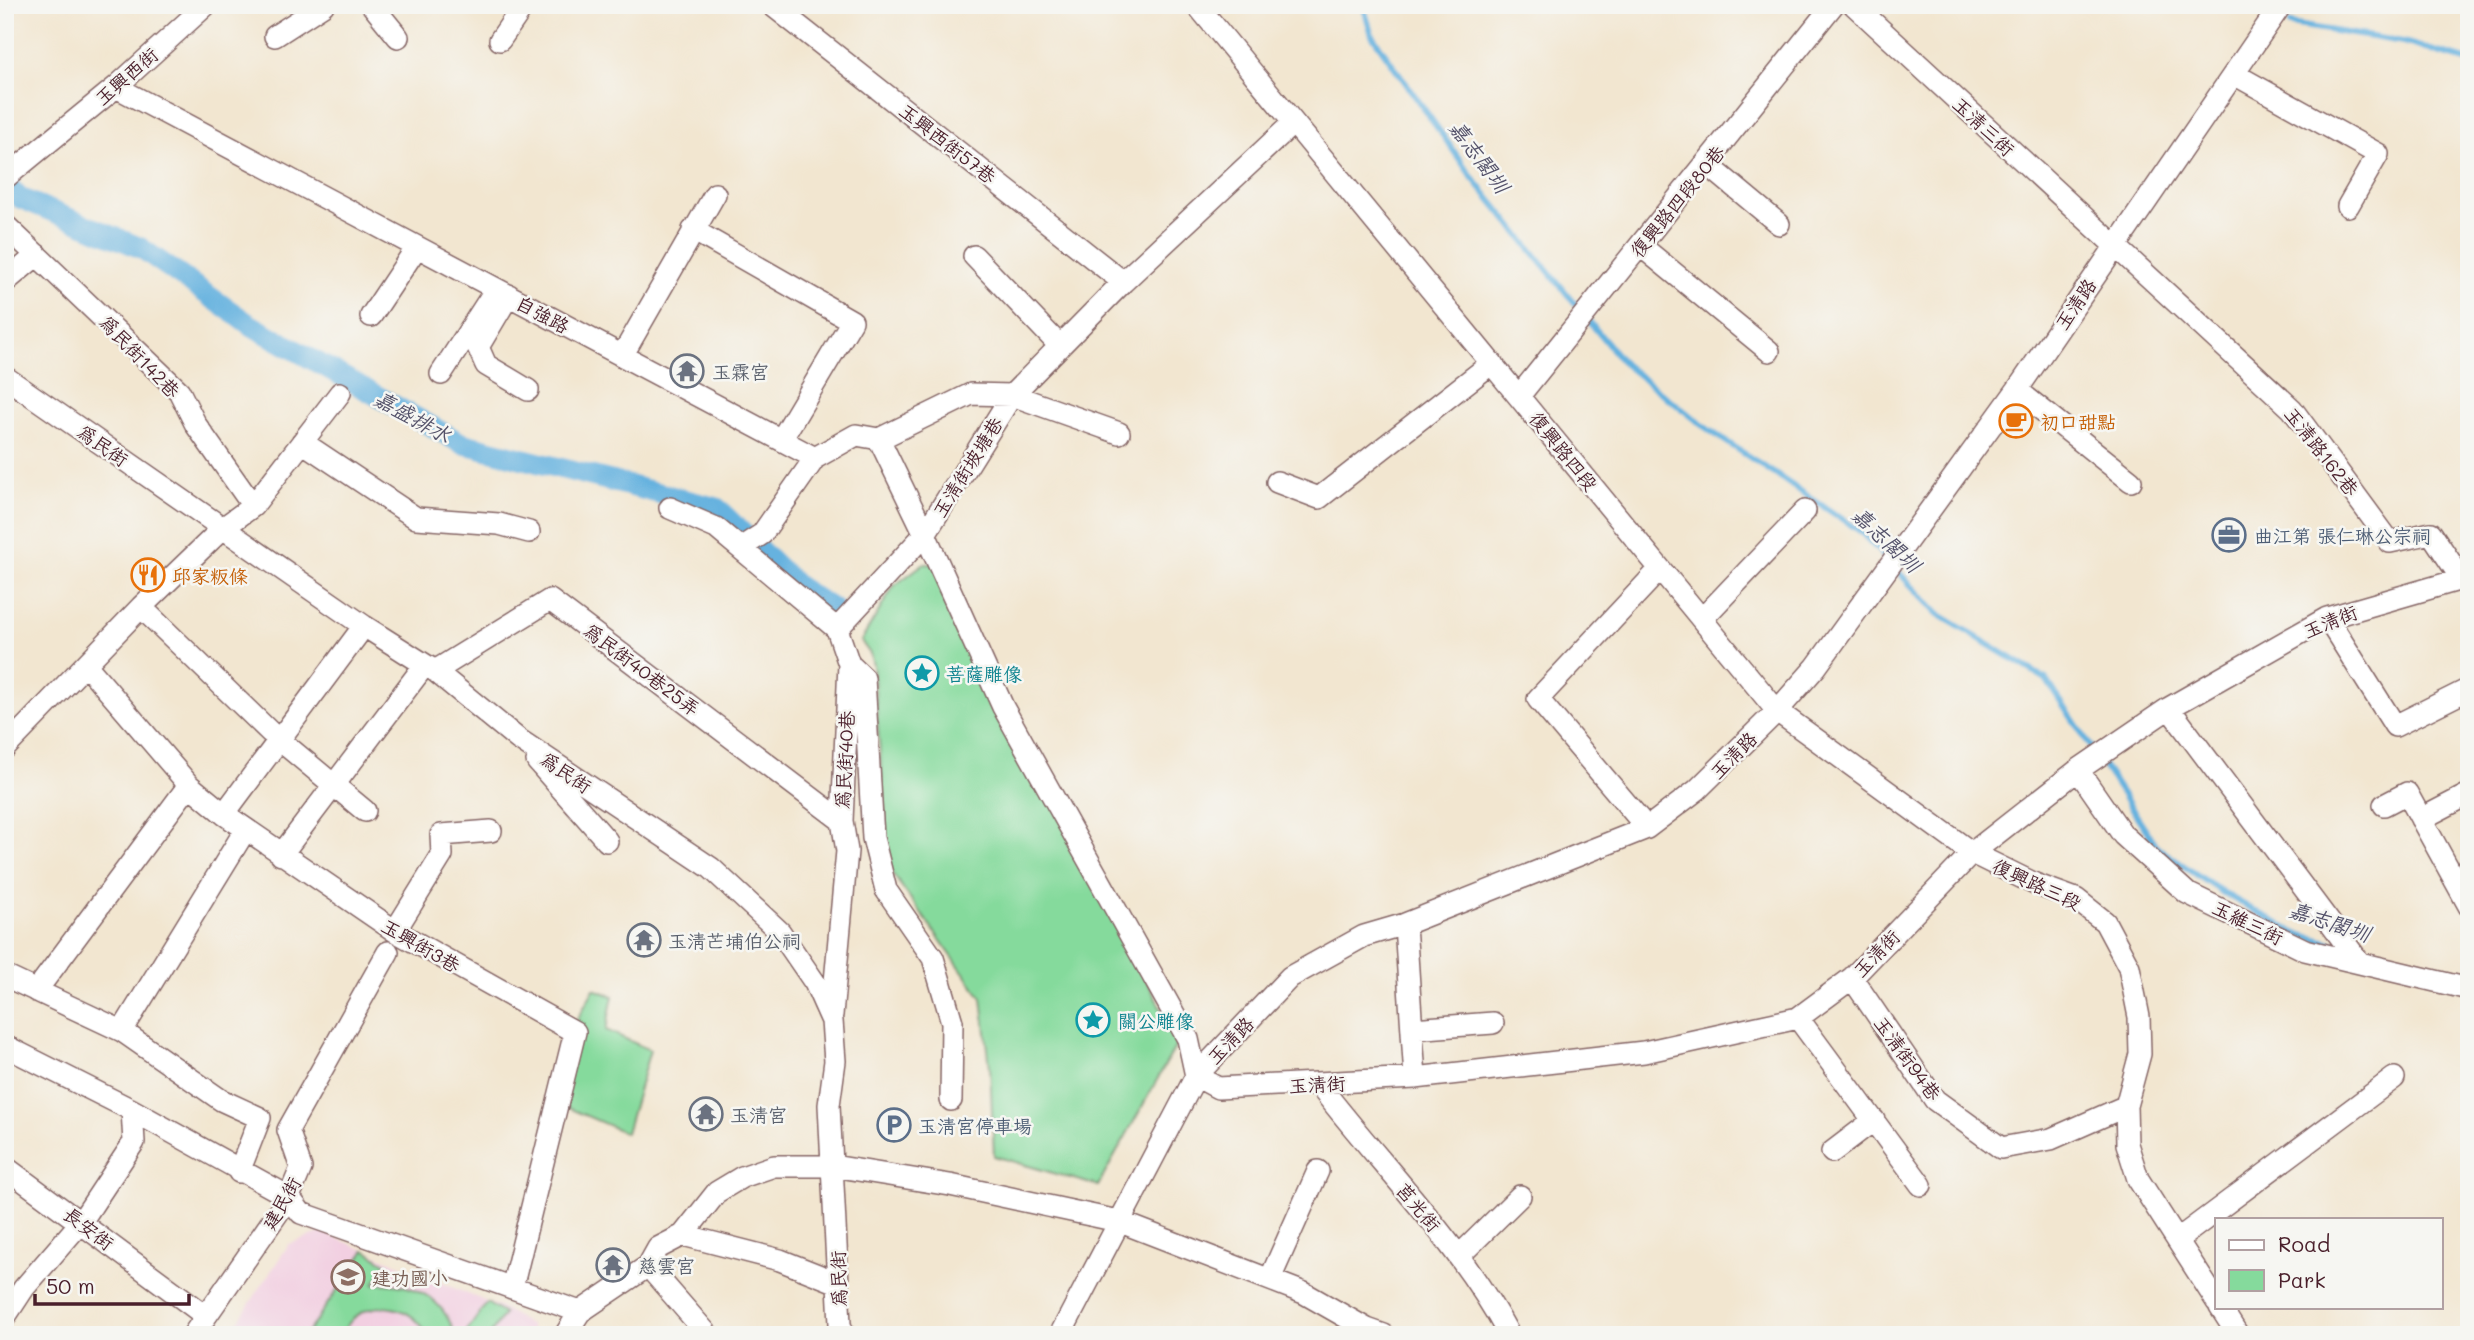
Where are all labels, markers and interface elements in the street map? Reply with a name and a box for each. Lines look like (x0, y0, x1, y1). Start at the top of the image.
street label: 玉興西街 (89, 42, 163, 110)
street label: 玉清三街 (1948, 91, 2020, 161)
street label: 玉興西街57巷 (894, 97, 1002, 189)
water label: 嘉志閣圳 (1444, 114, 1517, 199)
street label: 復興路四段80巷 (1624, 140, 1730, 262)
street label: 玉清路 (2049, 273, 2101, 335)
street label: 自強路 (512, 290, 574, 338)
street label: 為民街142巷 (94, 309, 186, 403)
temple icon: 玉霖宮 (668, 352, 706, 390)
place label: 玉霖宮 (712, 359, 769, 384)
water label: 嘉盛排水 (370, 384, 457, 449)
street label: 玉清路162巷 (2279, 401, 2365, 501)
cafe icon: 初口甜點 (1997, 402, 2035, 440)
street label: 復興路四段 (1524, 406, 1604, 496)
place label: 初口甜點 (2040, 409, 2116, 434)
street label: 玉清街坡塘巷 (926, 412, 1008, 522)
street label: 為民街 (72, 418, 134, 472)
water label: 嘉志閣圳 (1847, 500, 1928, 579)
office icon: 曲江第 張仁琳公宗祠 (2210, 516, 2248, 554)
place label: 曲江第 張仁琳公宗祠 (2254, 523, 2431, 548)
restaurant icon: 邱家粄條 (129, 556, 167, 594)
place label: 邱家粄條 (172, 563, 248, 588)
street label: 玉清街 (2299, 599, 2361, 643)
street label: 為民街40巷25弄 (579, 617, 705, 721)
place icon: 菩薩雕像 (903, 654, 941, 692)
place label: 菩薩雕像 (946, 661, 1022, 686)
street label: 為民街40巷 (829, 710, 859, 810)
street label: 玉清路 (1704, 726, 1762, 784)
street label: 為民街 (535, 746, 597, 798)
street label: 復興路三段 (1989, 853, 2085, 915)
street label: 玉維三街 (2208, 894, 2288, 950)
water label: 嘉志閣圳 (2286, 895, 2376, 947)
street label: 玉興街3巷 (377, 912, 465, 978)
temple icon: 玉清芒埔伯公祠 (625, 921, 663, 959)
street label: 玉清街 (1847, 924, 1905, 982)
place label: 玉清芒埔伯公祠 (668, 928, 801, 953)
place icon: 關公雕像 (1074, 1001, 1112, 1039)
place label: 關公雕像 (1118, 1008, 1194, 1033)
street label: 玉清路 (1201, 1011, 1259, 1069)
street label: 玉清街94巷 (1869, 1011, 1947, 1105)
street label: 玉清街 (1288, 1070, 1346, 1098)
temple icon: 玉清宮 (687, 1095, 725, 1133)
place label: 玉清宮 (730, 1102, 787, 1127)
parking icon: 玉清宮停車場 (875, 1106, 913, 1144)
place label: 玉清宮停車場 (918, 1113, 1032, 1138)
street label: 建民街 (256, 1172, 306, 1234)
street label: 莒光街 (1391, 1177, 1447, 1237)
street label: 長安街 (59, 1201, 119, 1255)
legend (2215, 1218, 2442, 1308)
text: Road (2278, 1230, 2330, 1257)
temple icon: 慈雲宮 (594, 1246, 632, 1284)
street label: 為民街 (825, 1250, 851, 1308)
place label: 慈雲宮 (638, 1253, 695, 1278)
school or university icon: 建功國小 (329, 1258, 367, 1296)
scale bar (35, 1263, 189, 1307)
place label: 建功國小 (372, 1265, 448, 1290)
text: Park (2278, 1266, 2326, 1293)
text: 50 m (46, 1272, 95, 1299)

